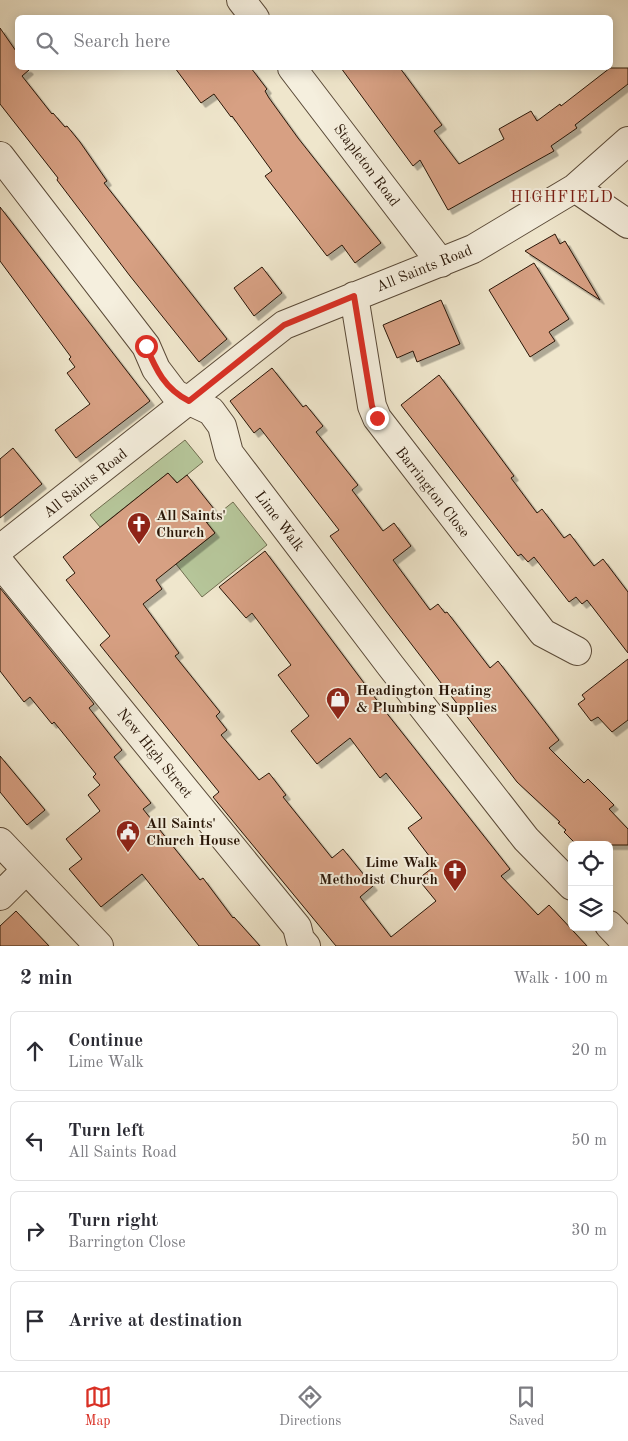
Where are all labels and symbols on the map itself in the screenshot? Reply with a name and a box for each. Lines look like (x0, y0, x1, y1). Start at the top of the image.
street label: Stapleton Road (330, 122, 402, 210)
district label: HIGHFIELD (510, 190, 614, 206)
street label: All Saints Road (374, 243, 475, 295)
route start (135, 335, 158, 358)
route end (366, 407, 389, 430)
street label: Barrington Close (392, 445, 472, 541)
street label: All Saints Road (41, 447, 131, 521)
street label: Lime Walk (251, 489, 306, 555)
place label: All Saints' Church (156, 509, 226, 541)
church icon: All Saints' Church (126, 511, 152, 545)
place label: Headington Heating & Plumbing Supplies (356, 684, 497, 716)
shop icon: Headington Heating & Plumbing Supplies (325, 686, 351, 720)
street label: New High Street (113, 706, 194, 802)
place label: All Saints' Church House (146, 817, 240, 849)
public building icon: All Saints' Church House (115, 819, 141, 853)
place label: Lime Walk Methodist Church (319, 856, 439, 888)
church icon: Lime Walk Methodist Church (442, 858, 468, 892)

